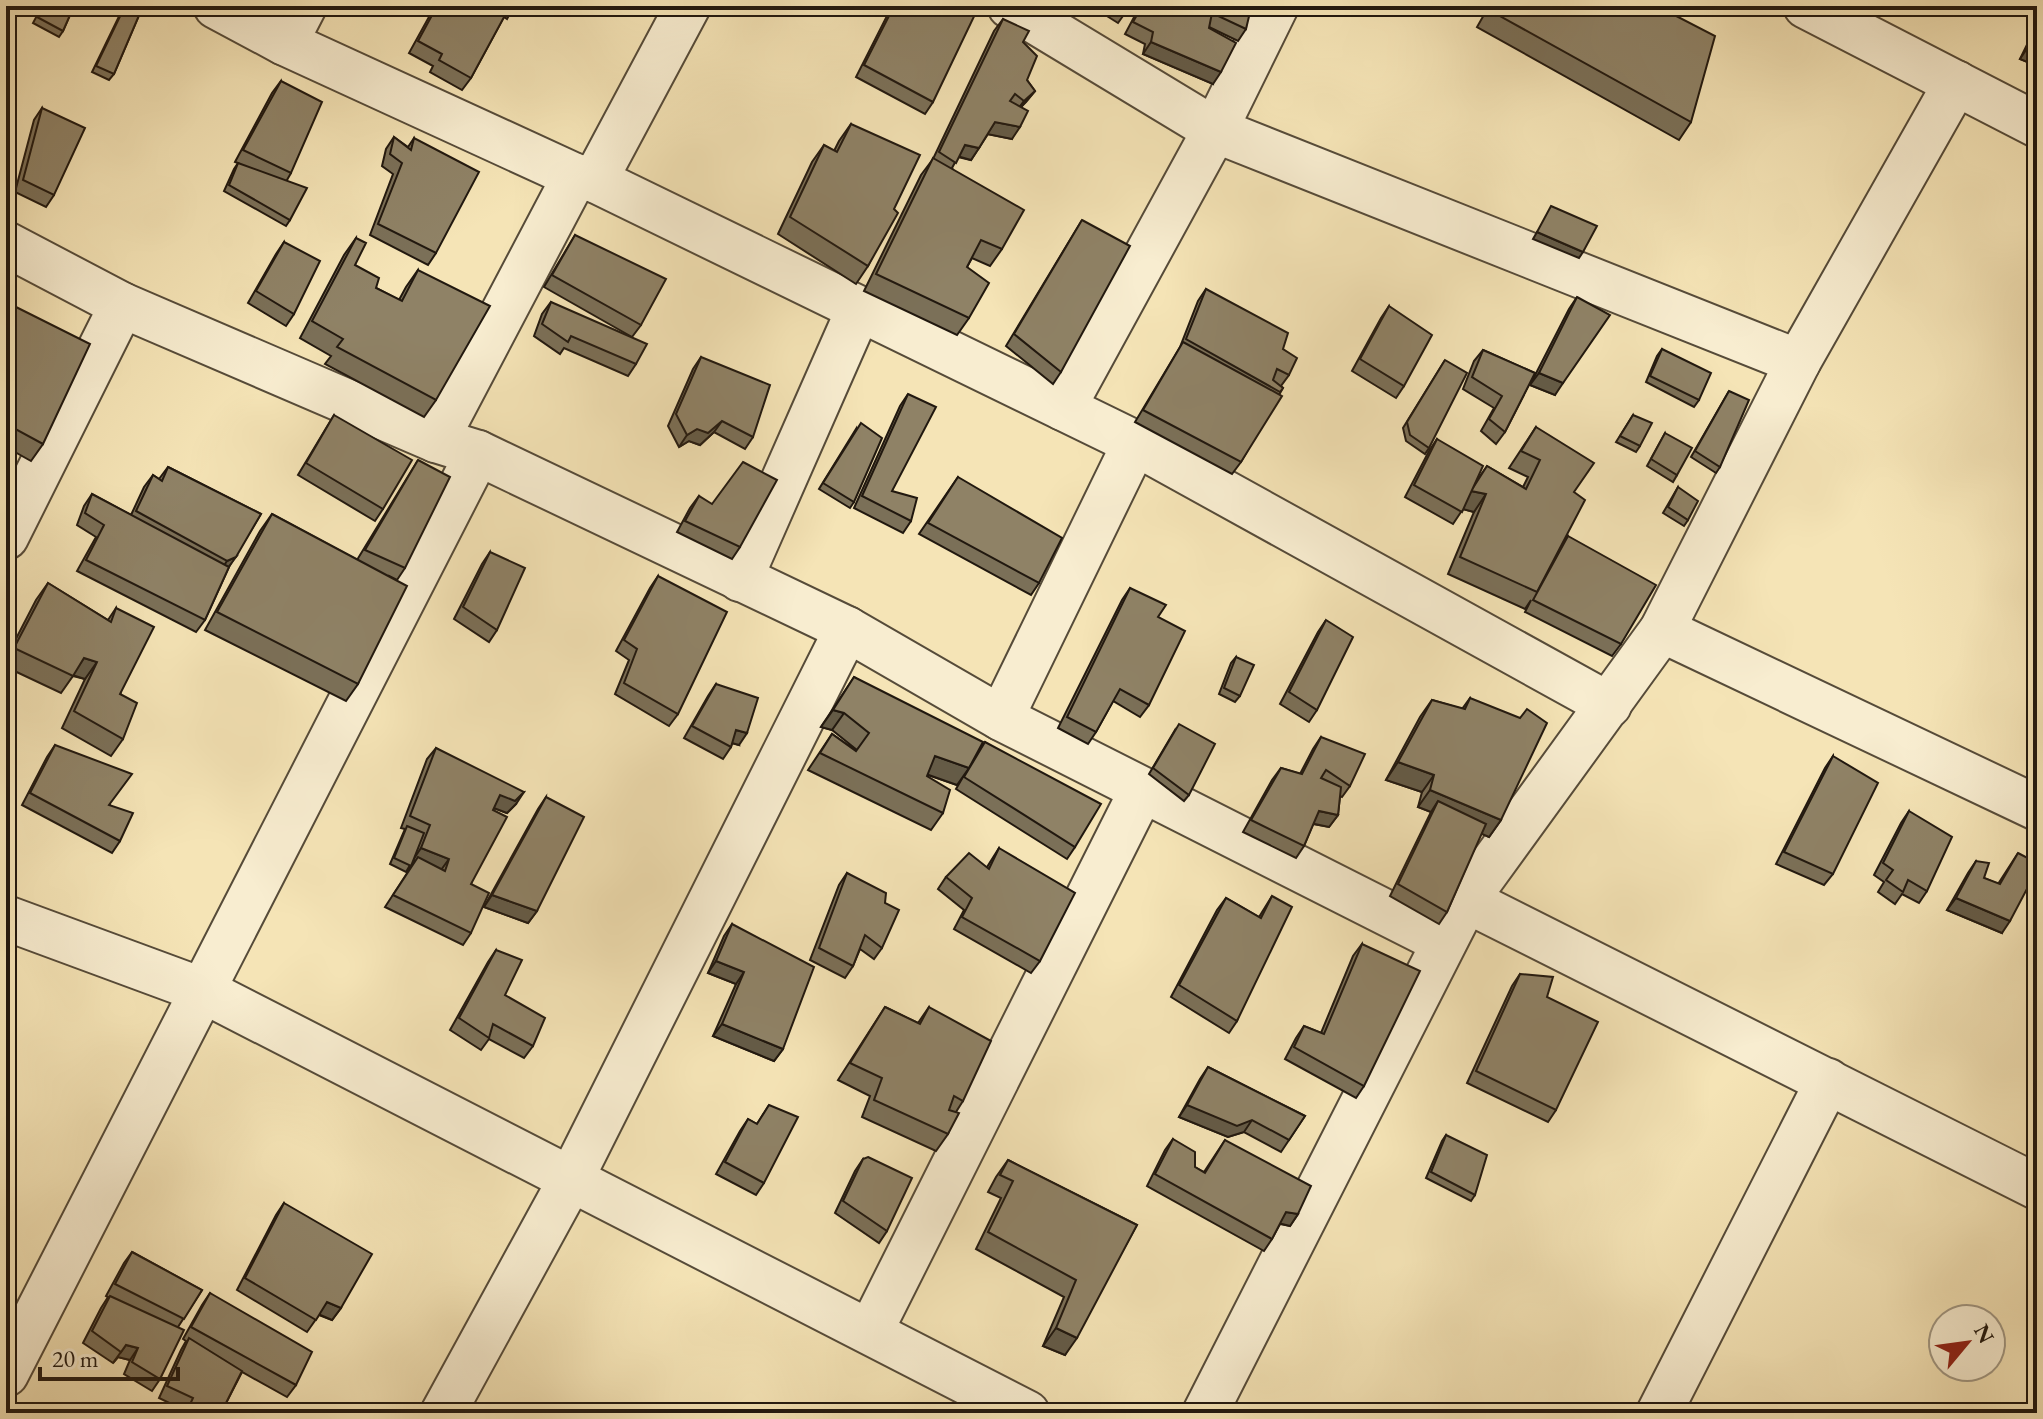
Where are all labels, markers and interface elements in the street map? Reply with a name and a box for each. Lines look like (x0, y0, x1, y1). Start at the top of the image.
north arrow (1927, 1303, 2007, 1383)
text: N (1967, 1319, 2001, 1349)
scale bar (40, 1331, 178, 1381)
text: 20 m (52, 1343, 99, 1374)

